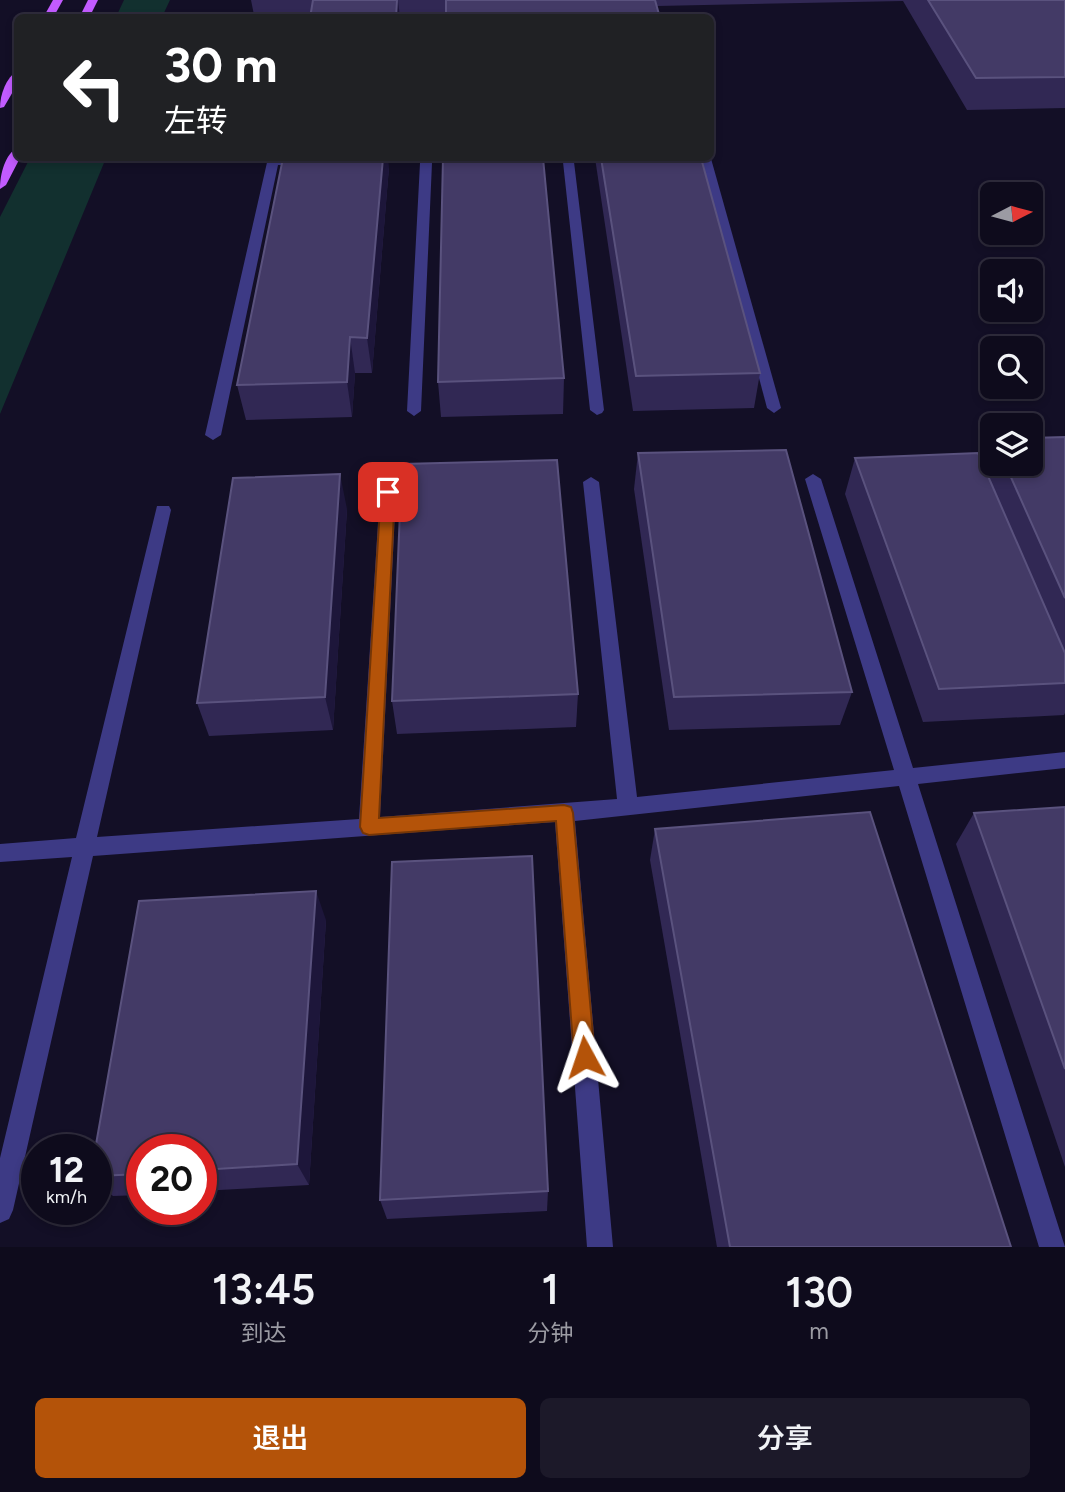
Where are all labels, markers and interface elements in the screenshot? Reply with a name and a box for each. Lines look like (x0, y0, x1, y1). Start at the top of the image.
text: 30 m (164, 35, 277, 94)
icon: left (49, 42, 140, 133)
text: 左转 (164, 102, 228, 140)
north arrow (980, 182, 1043, 245)
map controls (980, 182, 1043, 476)
button: sound (980, 259, 1043, 322)
button: search (980, 336, 1043, 399)
button: layers (980, 413, 1043, 476)
pin (358, 462, 418, 522)
icon: arrive (369, 473, 407, 511)
position arrow (548, 1020, 622, 1094)
speed limit sign: 20 (126, 1134, 217, 1225)
text: 12 (49, 1149, 84, 1191)
text: km/h (46, 1186, 87, 1208)
text: 13:45 (212, 1264, 315, 1315)
text: 1 (541, 1264, 559, 1315)
text: 130 (785, 1267, 853, 1318)
text: m (809, 1317, 829, 1345)
text: 到达 (241, 1319, 287, 1347)
text: 分钟 (527, 1319, 573, 1347)
button: 退出 (35, 1398, 526, 1478)
button: 分享 (540, 1398, 1030, 1478)

